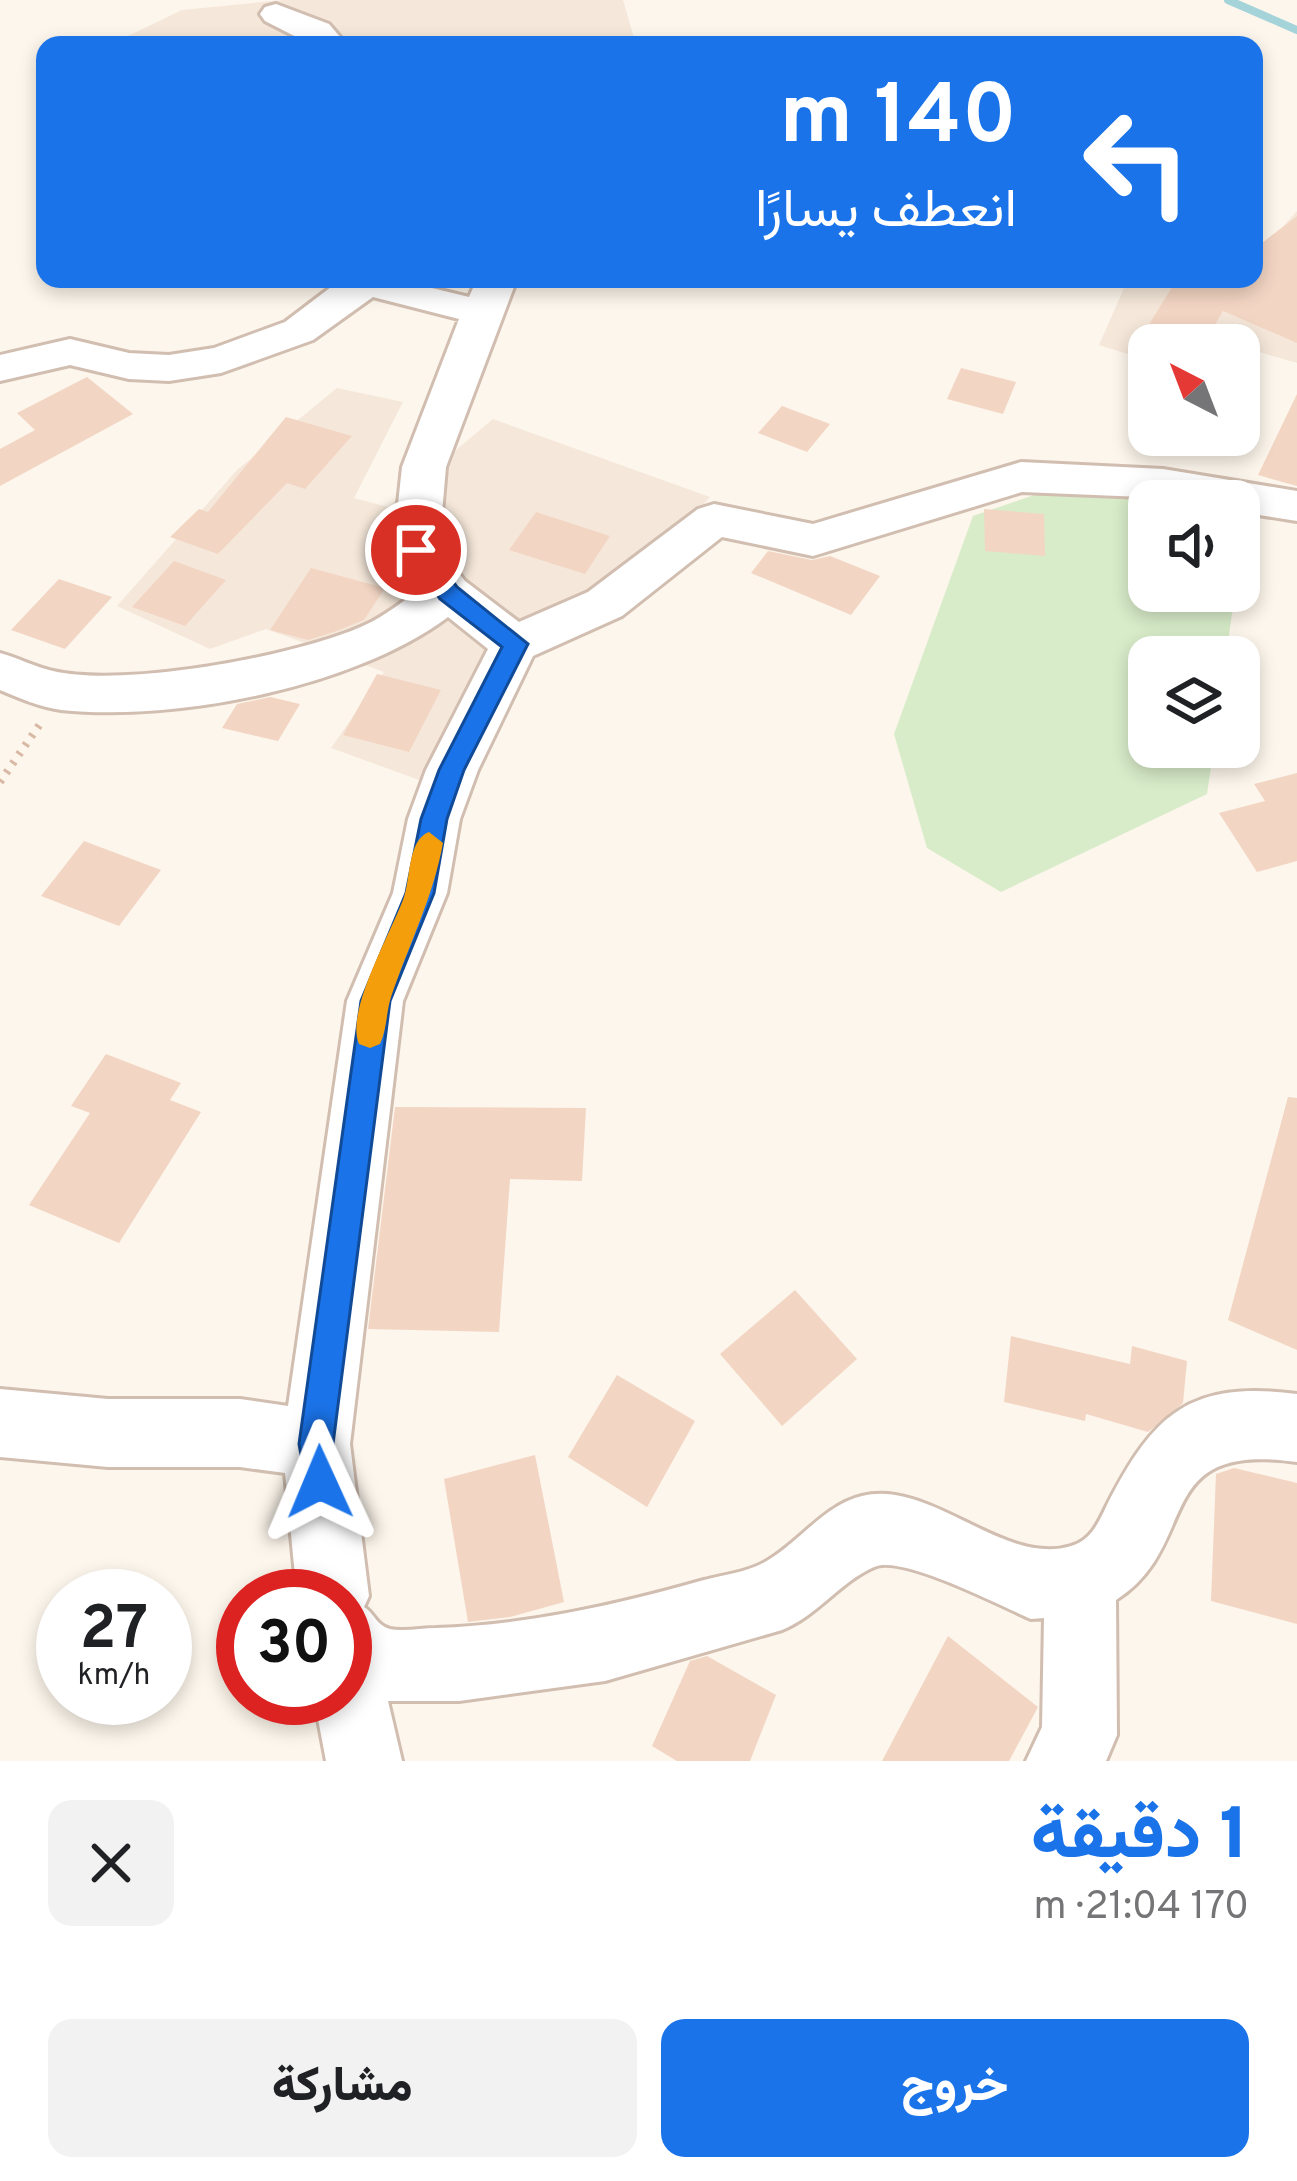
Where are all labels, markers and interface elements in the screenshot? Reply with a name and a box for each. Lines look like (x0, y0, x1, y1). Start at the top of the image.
text: 140 m (780, 67, 1017, 173)
icon: left (1059, 84, 1215, 240)
text: انعطف يسارًا (755, 178, 1017, 247)
north arrow (1128, 324, 1260, 456)
map controls (1128, 324, 1260, 768)
button: sound (1128, 480, 1260, 612)
pin (365, 499, 467, 601)
icon: arrive (383, 517, 449, 583)
button: layers (1128, 636, 1260, 768)
position arrow (257, 1419, 383, 1545)
speed limit sign: 30 (216, 1569, 372, 1725)
text: 27 (80, 1594, 148, 1670)
text: km/h (78, 1658, 150, 1695)
text: 1 دقيقة (1031, 1793, 1249, 1885)
button: close (48, 1800, 174, 1926)
text: 170 m · 21:04 (1033, 1884, 1249, 1933)
button: مشاركة (48, 2019, 637, 2157)
button: خروج (661, 2019, 1249, 2157)

